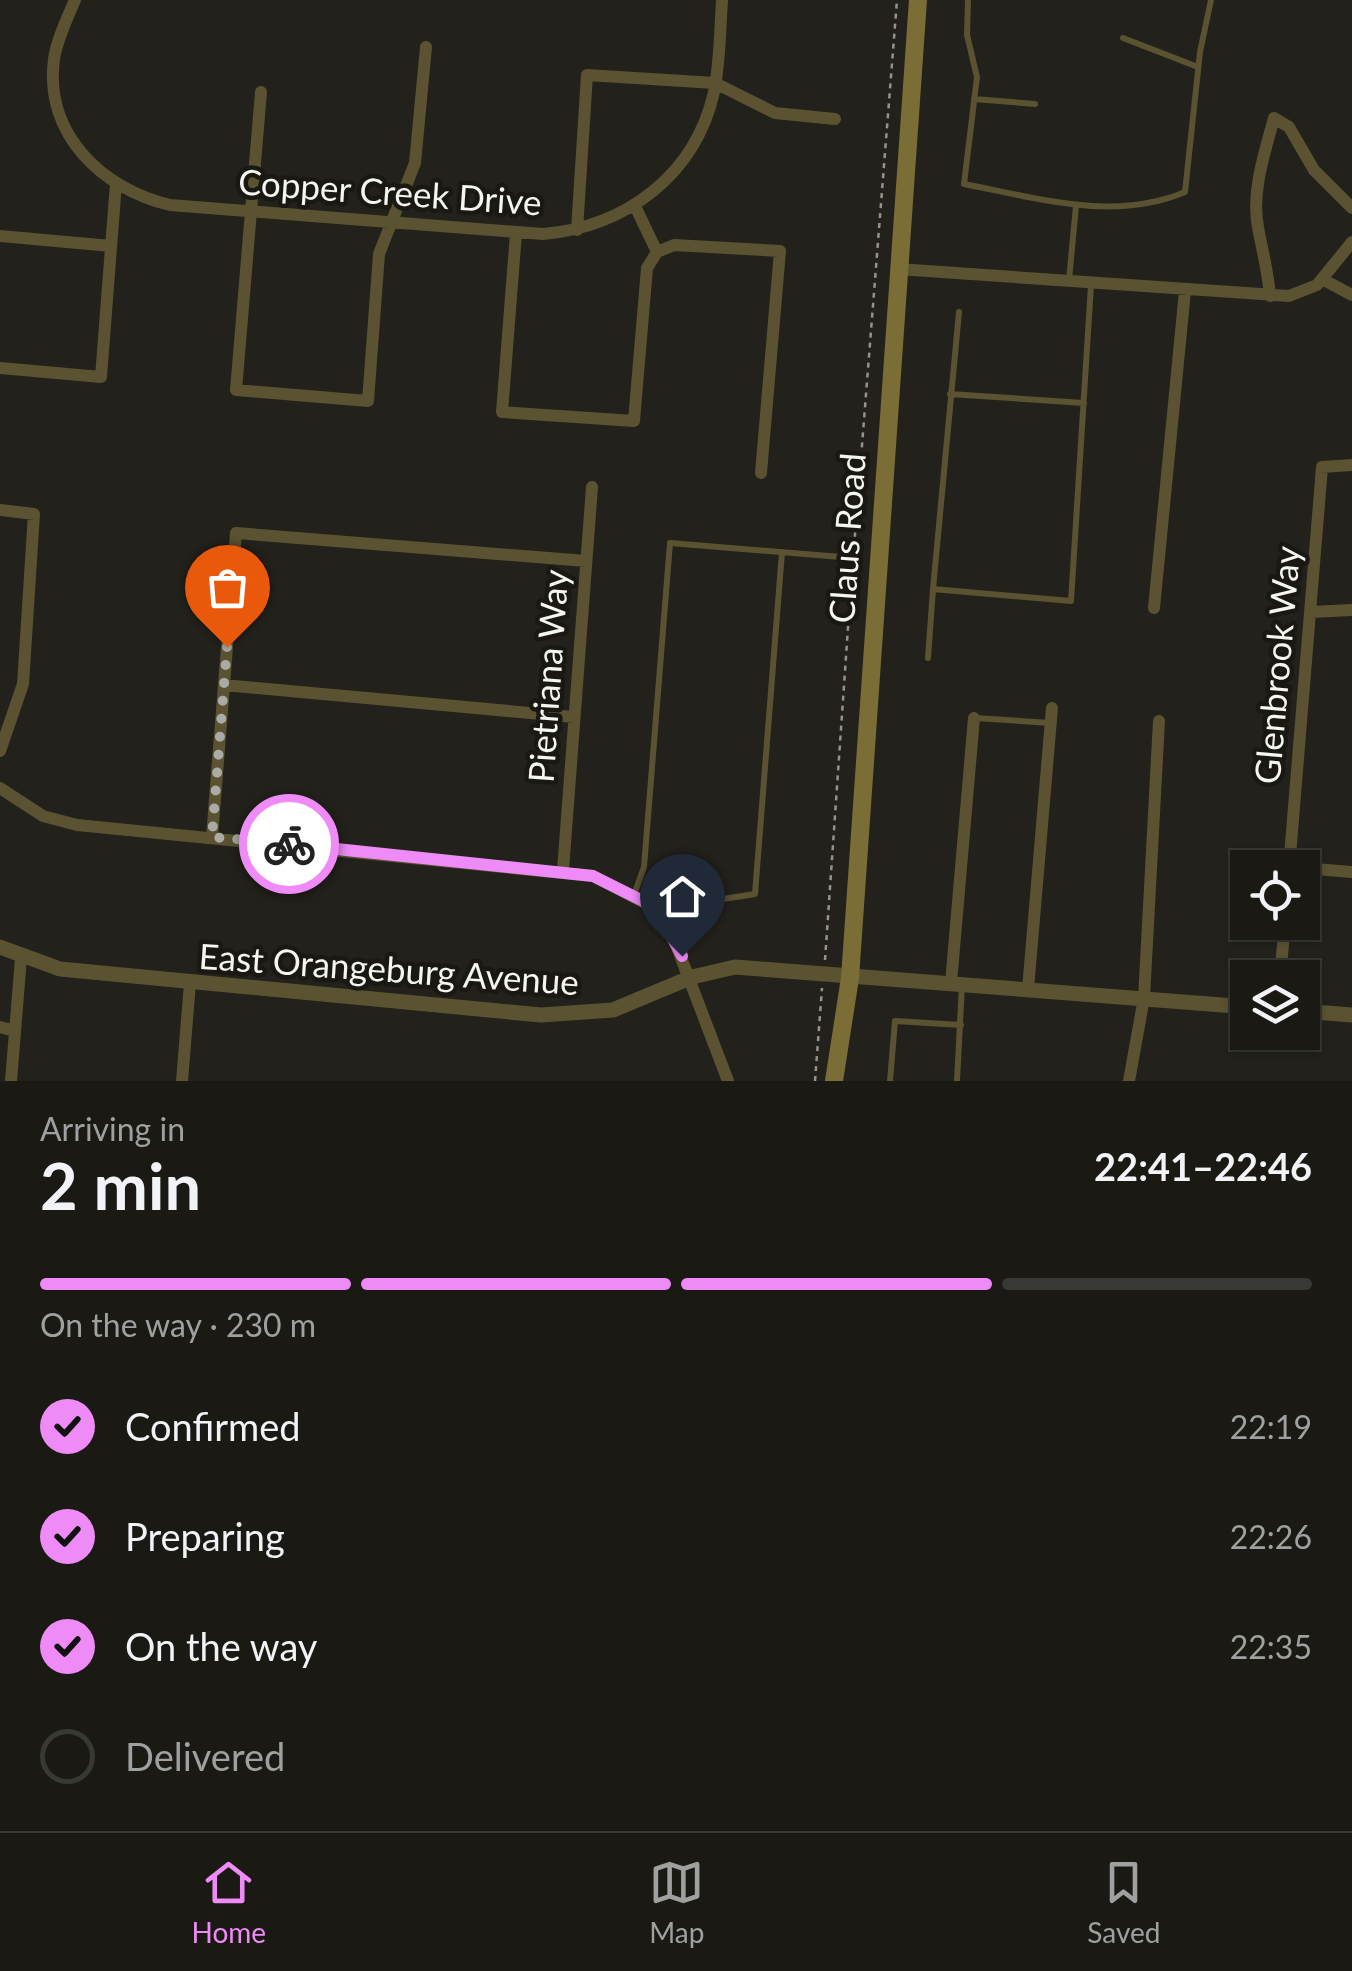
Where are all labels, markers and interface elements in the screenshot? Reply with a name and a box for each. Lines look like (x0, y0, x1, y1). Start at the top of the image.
street label: Copper Creek Drive (237, 159, 543, 223)
street label: Claus Road (819, 452, 873, 624)
street label: Glenbrook Way (1245, 544, 1307, 786)
pin (185, 545, 270, 648)
icon: bag (200, 560, 255, 615)
street label: Pietriana Way (519, 568, 575, 784)
courier (239, 794, 339, 894)
icon: bike (262, 817, 317, 872)
map controls (1230, 850, 1320, 1050)
button: locate (1230, 850, 1320, 940)
pin (640, 854, 725, 957)
icon: home (655, 869, 710, 924)
street label: East Orangeburg Avenue (198, 934, 580, 1002)
button: layers (1230, 960, 1320, 1050)
text: Arriving in (40, 1109, 185, 1148)
text: 22:41–22:46 (1094, 1143, 1312, 1189)
text: 2 min (40, 1146, 201, 1224)
text: On the way · 230 m (40, 1305, 316, 1344)
icon: check (40, 1399, 95, 1454)
text: Confirmed (125, 1403, 301, 1449)
text: 22:19 (1230, 1407, 1312, 1446)
icon: check (40, 1509, 95, 1564)
text: Preparing (125, 1513, 285, 1559)
text: 22:26 (1230, 1517, 1312, 1556)
icon: check (40, 1619, 95, 1674)
text: On the way (125, 1623, 317, 1669)
text: 22:35 (1230, 1627, 1312, 1666)
text: Delivered (125, 1733, 285, 1779)
tab: Home (192, 1855, 266, 1949)
tab: Map (649, 1855, 704, 1949)
tab: Saved (1087, 1855, 1160, 1949)

